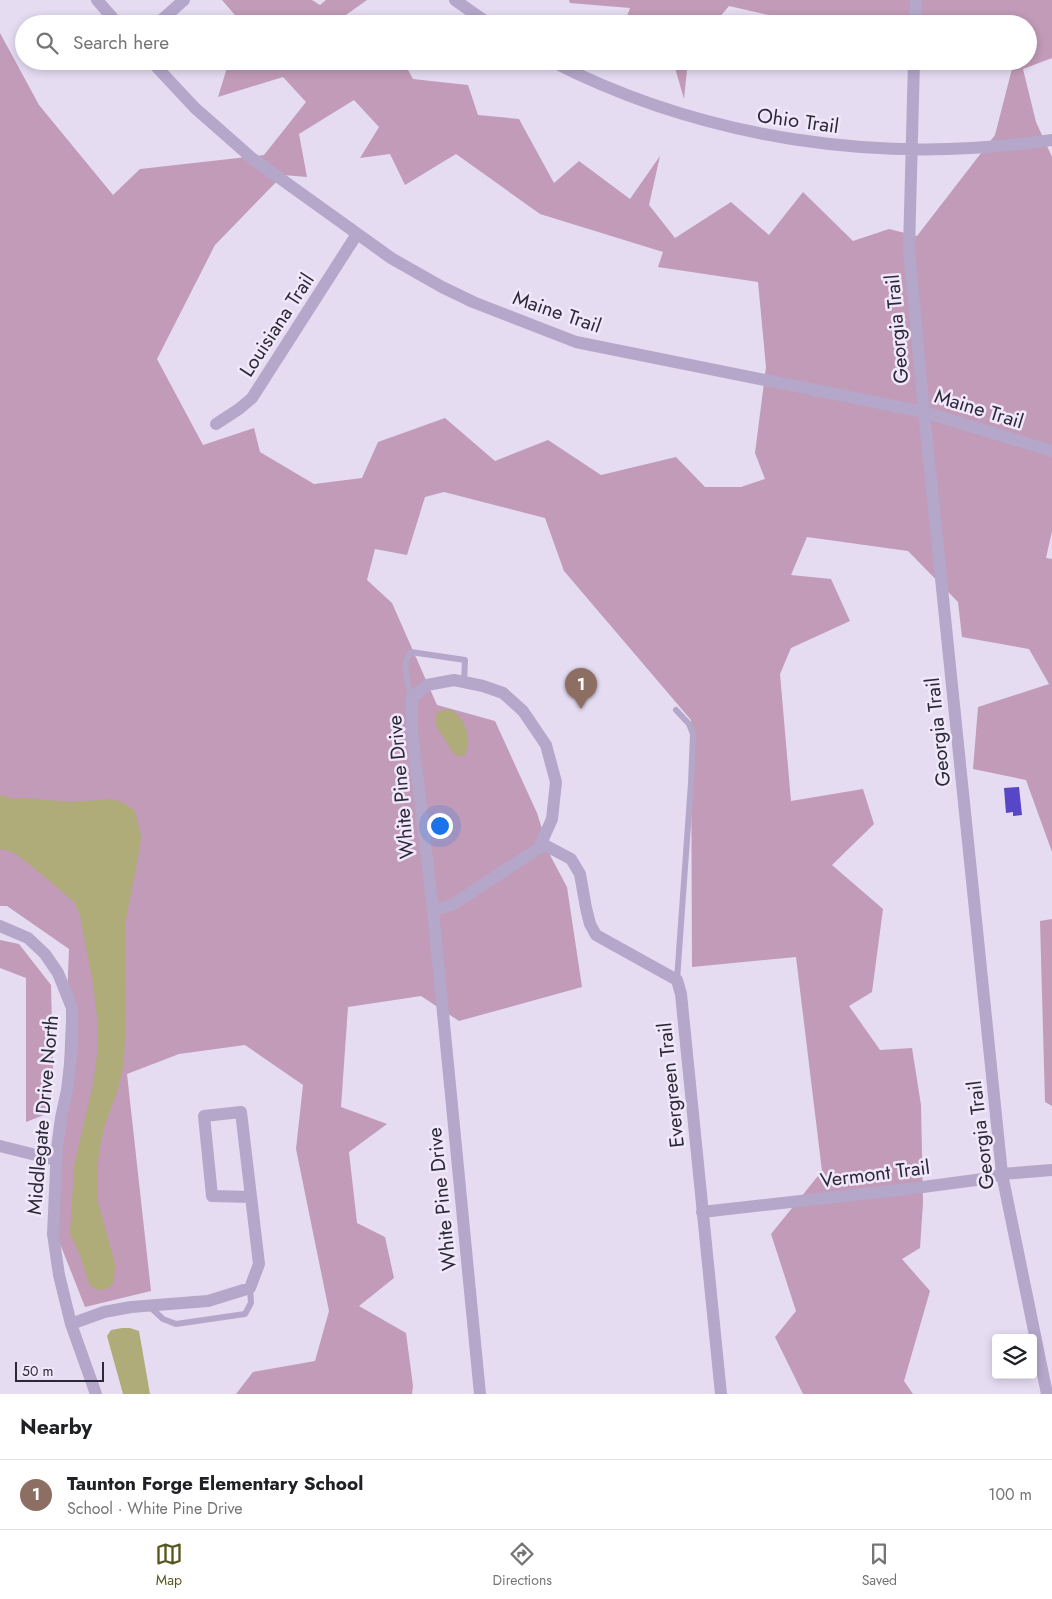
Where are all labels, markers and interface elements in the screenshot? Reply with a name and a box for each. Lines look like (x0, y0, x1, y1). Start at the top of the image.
search box (15, 15, 1037, 70)
icon: search (33, 29, 61, 57)
text: Search here (73, 29, 169, 56)
street label: Ohio Trail (755, 101, 841, 141)
street label: Louisiana Trail (233, 267, 321, 383)
street label: Georgia Trail (878, 273, 916, 385)
street label: Maine Trail (509, 283, 605, 341)
street label: Maine Trail (931, 382, 1027, 436)
pin: 1 (565, 668, 597, 709)
street label: Georgia Trail (918, 676, 958, 788)
street label: White Pine Drive (380, 714, 422, 860)
your location (427, 813, 453, 839)
street label: Middlegate Drive North (20, 1014, 66, 1216)
street label: Evergreen Trail (650, 1021, 692, 1149)
street label: Georgia Trail (960, 1079, 1002, 1191)
street label: White Pine Drive (420, 1126, 464, 1272)
street label: Vermont Trail (818, 1153, 932, 1195)
map controls (992, 1334, 1037, 1379)
button: layers (992, 1334, 1037, 1379)
scale bar (15, 1359, 104, 1382)
text: 50 m (22, 1361, 53, 1381)
text: Nearby (20, 1412, 92, 1442)
text: Taunton Forge Elementary School (67, 1470, 363, 1497)
text: 1 (32, 1483, 40, 1506)
text: 100 m (988, 1483, 1032, 1506)
text: School · White Pine Drive (67, 1497, 243, 1520)
tab: Map (155, 1540, 183, 1590)
tab: Directions (493, 1540, 552, 1590)
tab: Saved (862, 1540, 897, 1590)

